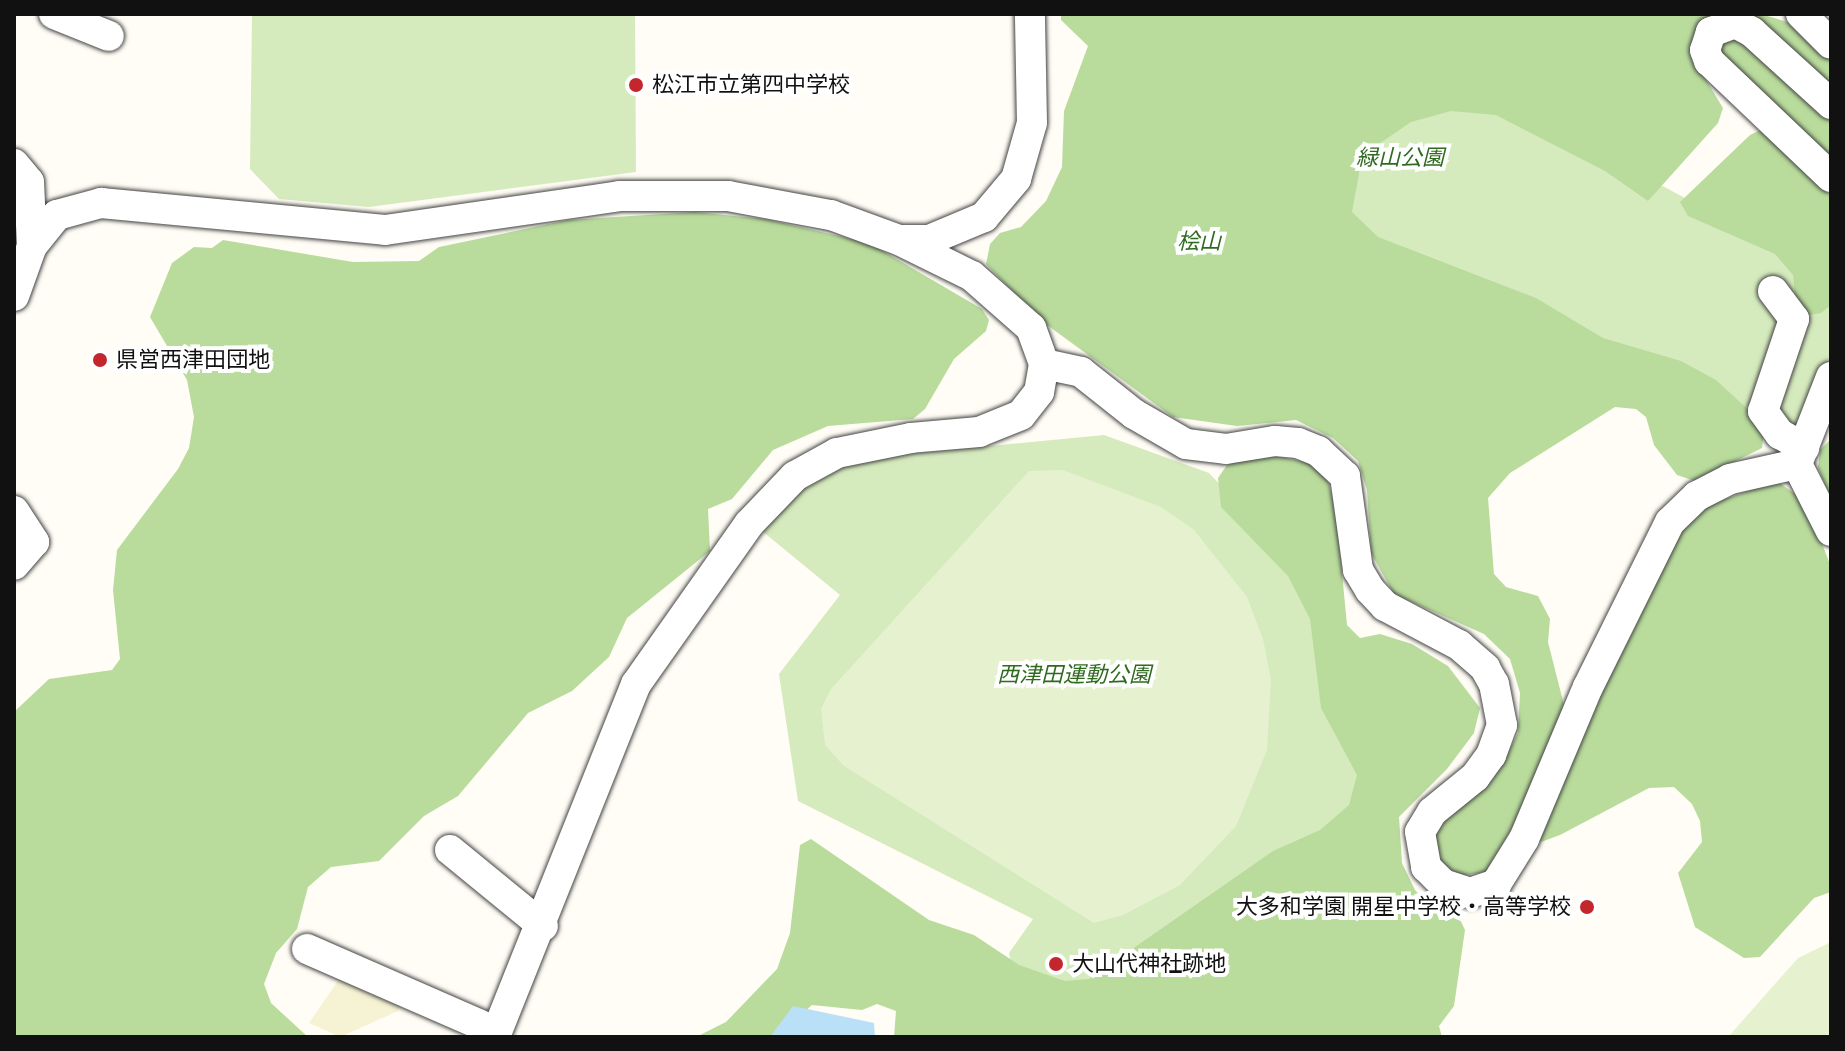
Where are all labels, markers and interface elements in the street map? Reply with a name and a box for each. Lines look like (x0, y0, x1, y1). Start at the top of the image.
place label: 松江市立第四中学校 (652, 72, 850, 98)
marker: 松江市立第四中学校 (627, 76, 645, 94)
park label: 緑山公園 (1356, 145, 1444, 171)
park label: 桧山 (1177, 229, 1221, 255)
place label: 県営西津田団地 (116, 347, 270, 373)
marker: 県営西津田団地 (91, 351, 109, 369)
park label: 西津田運動公園 (997, 662, 1151, 688)
place label: 大多和学園 開星中学校・高等学校 (1236, 894, 1571, 920)
marker: 大多和学園 開星中学校・高等学校 (1578, 898, 1596, 916)
place label: 大山代神社跡地 (1072, 951, 1226, 977)
marker: 大山代神社跡地 (1047, 955, 1065, 973)

